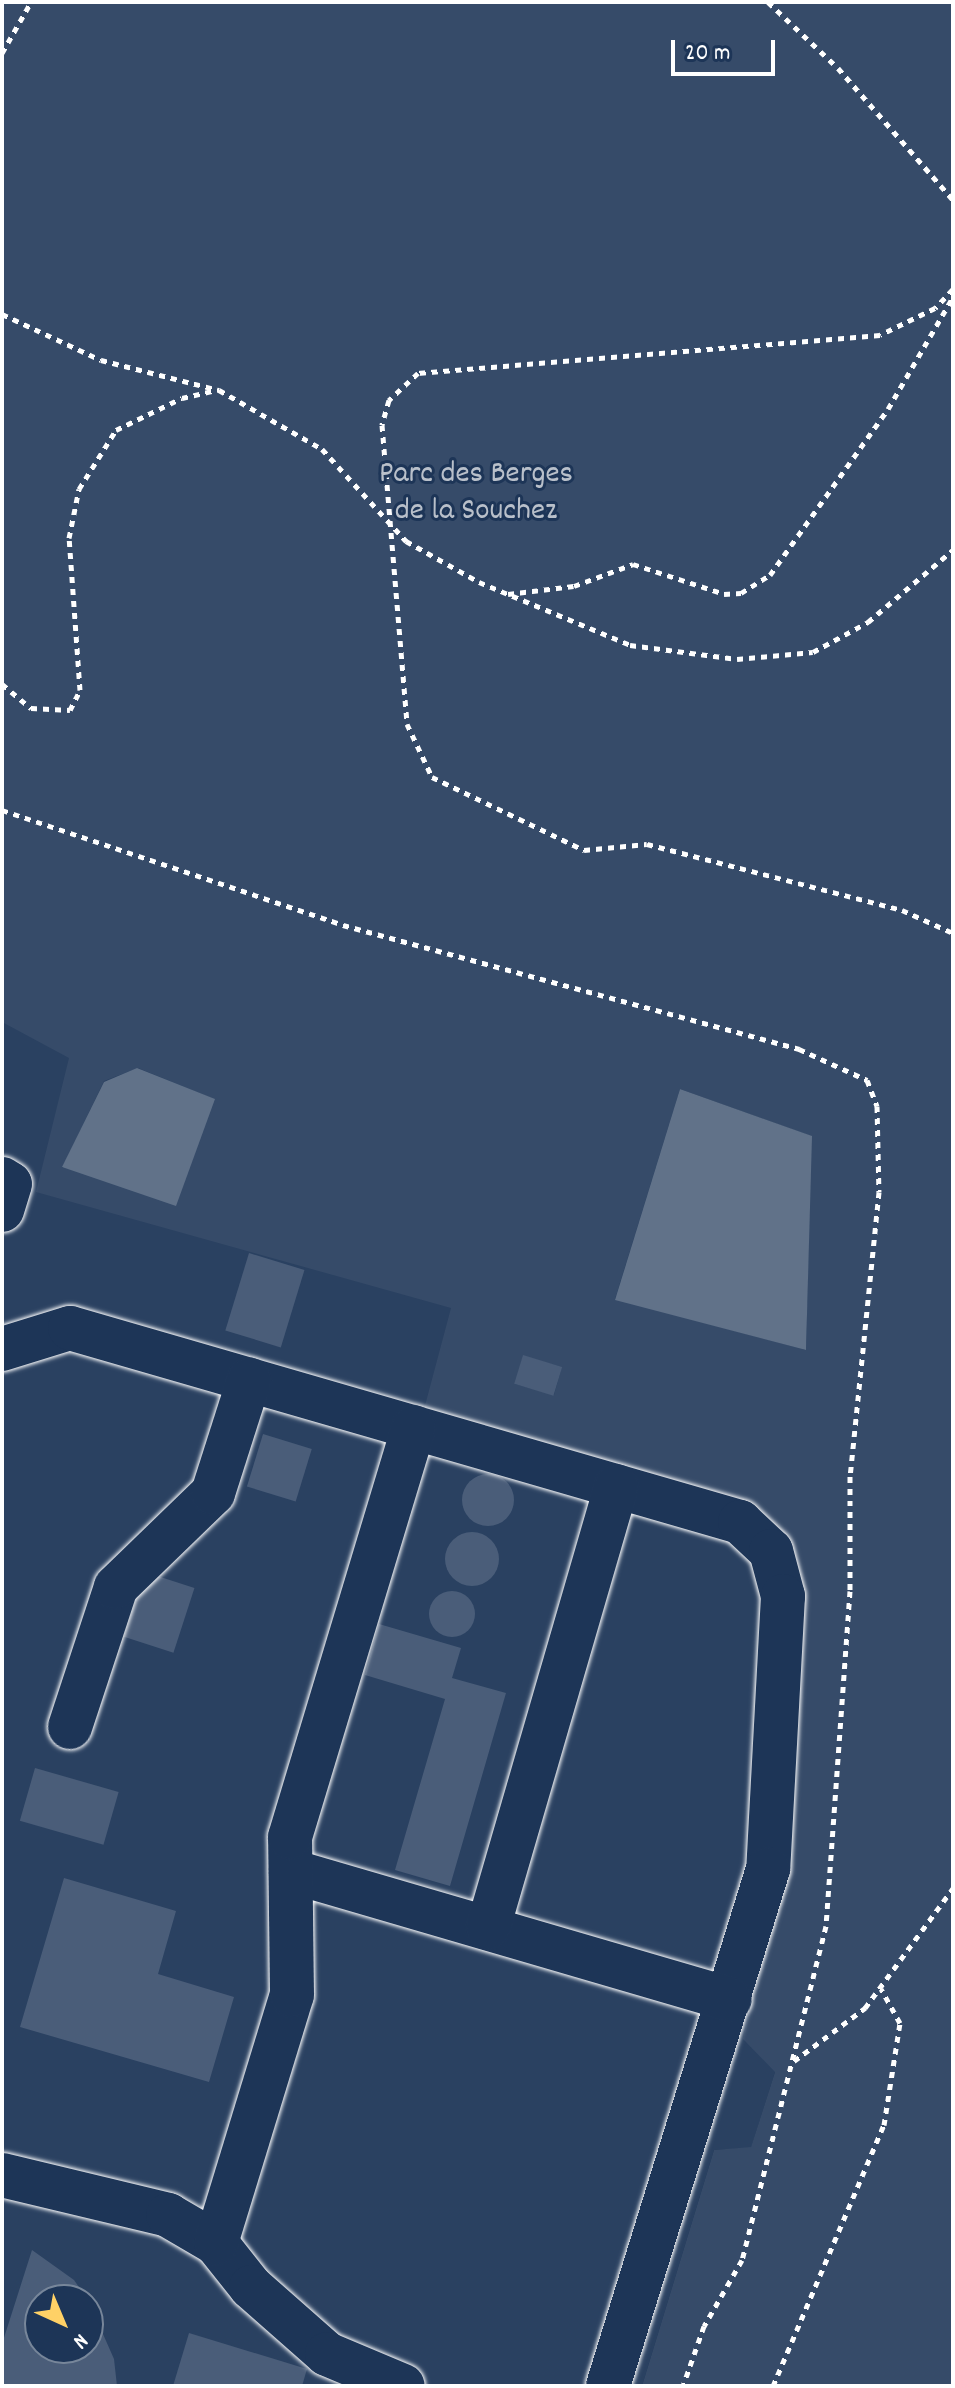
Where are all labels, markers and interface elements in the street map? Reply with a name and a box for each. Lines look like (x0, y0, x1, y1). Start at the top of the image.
scale bar (675, 24, 779, 74)
text: 20 m (685, 37, 731, 71)
park label: Parc des Berges de la Souchez (379, 457, 573, 532)
north arrow (24, 2284, 104, 2364)
text: N (65, 2325, 94, 2355)

